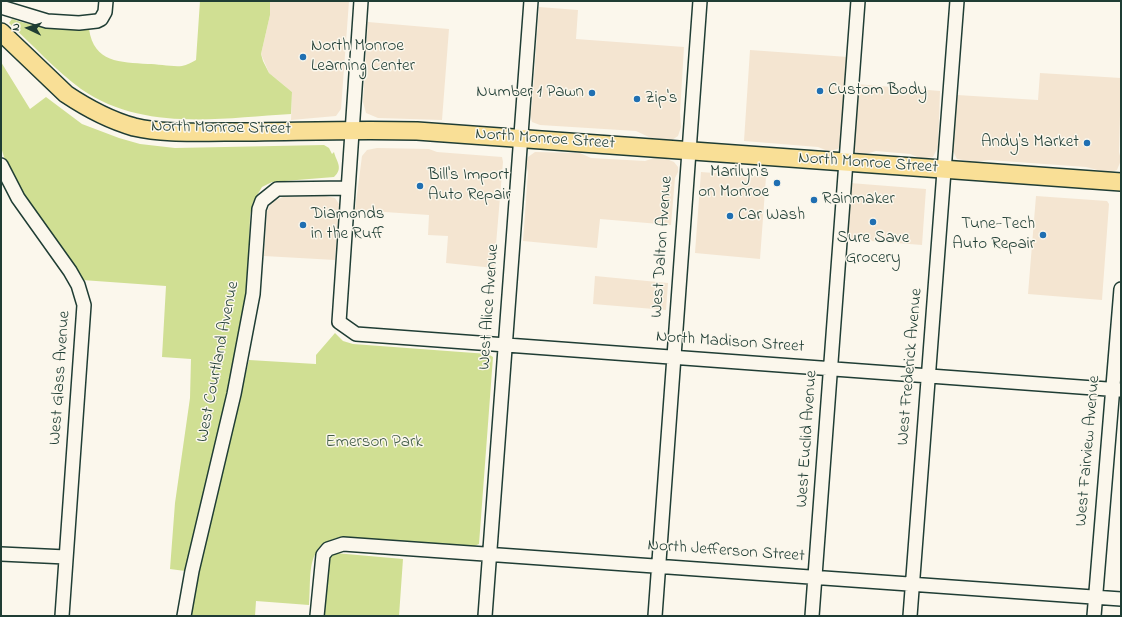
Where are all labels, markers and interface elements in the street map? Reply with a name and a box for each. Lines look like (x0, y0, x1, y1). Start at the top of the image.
north arrow (8, 8, 48, 48)
text: N (8, 23, 24, 31)
place label: North Monroe Learning Center (311, 37, 415, 77)
marker: North Monroe Learning Center (298, 52, 308, 62)
place label: Custom Body (828, 81, 927, 101)
place label: Number 1 Pawn (476, 83, 584, 103)
marker: Custom Body (815, 86, 825, 96)
marker: Number 1 Pawn (587, 88, 597, 98)
place label: Zip's (645, 89, 677, 109)
marker: Zip's (632, 94, 642, 104)
street label: North Monroe Street (151, 118, 291, 140)
street label: North Monroe Street (474, 125, 616, 155)
place label: Andy's Market (981, 133, 1079, 153)
marker: Andy's Market (1082, 138, 1092, 148)
street label: North Monroe Street (797, 149, 939, 179)
place label: Marilyn's on Monroe (698, 163, 769, 203)
place label: Bill's Import Auto Repair (428, 166, 511, 206)
street label: West Dalton Avenue (648, 175, 678, 319)
marker: Marilyn's on Monroe (772, 178, 782, 188)
marker: Bill's Import Auto Repair (415, 181, 425, 191)
place label: Rainmaker (822, 190, 895, 210)
marker: Rainmaker (809, 195, 819, 205)
place label: Diamonds in the Ruff (311, 205, 384, 245)
place label: Car Wash (738, 206, 805, 226)
marker: Car Wash (725, 211, 735, 221)
place label: Tune-Tech Auto Repair (952, 215, 1035, 255)
marker: Sure Save Grocery (868, 217, 878, 227)
marker: Diamonds in the Ruff (298, 220, 308, 230)
place label: Sure Save Grocery (837, 229, 909, 269)
marker: Tune-Tech Auto Repair (1038, 230, 1048, 240)
street label: West Alice Avenue (475, 243, 505, 371)
street label: West Courtland Avenue (193, 280, 245, 444)
street label: West Frederick Avenue (894, 288, 928, 446)
street label: West Glass Avenue (46, 310, 76, 446)
street label: North Madison Street (655, 328, 805, 358)
street label: West Euclid Avenue (793, 370, 823, 508)
street label: West Fairview Avenue (1072, 375, 1106, 527)
park label: Emerson Park (325, 433, 423, 453)
street label: North Jefferson Street (647, 536, 805, 568)

